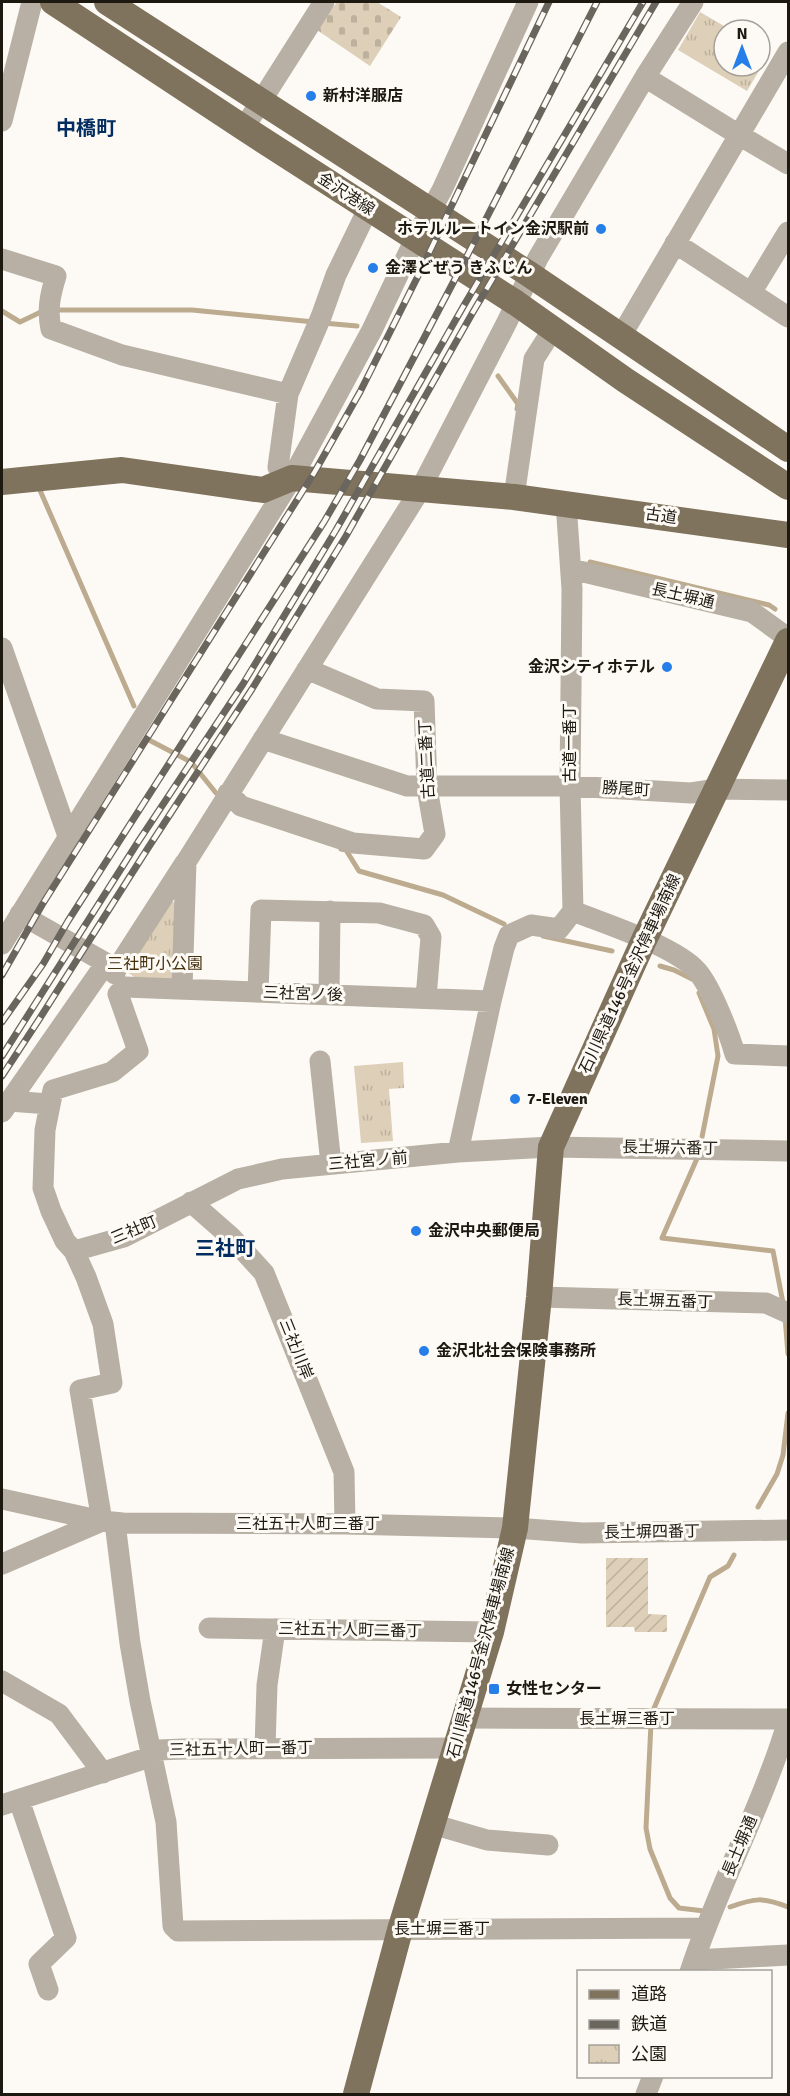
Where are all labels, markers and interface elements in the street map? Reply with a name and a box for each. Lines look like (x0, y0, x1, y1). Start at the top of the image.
north arrow (712, 18, 772, 78)
text: N (736, 24, 748, 44)
place label: 新村洋服店 (323, 86, 403, 106)
marker: 新村洋服店 (304, 89, 318, 103)
district label: 中橋町 (56, 116, 116, 141)
street label: 金沢港線 (314, 168, 378, 220)
place label: ホテルルートイン金沢駅前 (397, 219, 589, 239)
marker: ホテルルートイン金沢駅前 (594, 222, 608, 236)
place label: 金澤どぜう きふじん (385, 258, 533, 278)
marker: 金澤どぜう きふじん (366, 261, 380, 275)
street label: 古道 (644, 504, 678, 528)
street label: 長土塀通 (650, 579, 716, 613)
place label: 金沢シティホテル (528, 657, 655, 677)
marker: 金沢シティホテル (660, 660, 674, 674)
street label: 古道一番丁 (560, 703, 580, 783)
street label: 古道二番丁 (415, 719, 439, 799)
street label: 勝尾町 (602, 778, 650, 800)
street label: 石川県道146号金沢停車場南線 (575, 871, 685, 1077)
park label: 三社町小公園 (107, 954, 203, 974)
street label: 三社宮ノ後 (263, 983, 343, 1005)
place label: 7-Eleven (527, 1089, 588, 1109)
marker: 7-Eleven (508, 1092, 522, 1106)
street label: 長土塀六番丁 (622, 1137, 718, 1159)
street label: 三社宮ノ前 (327, 1148, 409, 1174)
street label: 三社町 (108, 1211, 160, 1249)
place label: 金沢中央郵便局 (428, 1221, 540, 1241)
marker: 金沢中央郵便局 (409, 1224, 423, 1238)
district label: 三社町 (195, 1236, 255, 1261)
street label: 長土塀五番丁 (617, 1289, 713, 1313)
street label: 三社川岸 (275, 1316, 317, 1382)
place label: 金沢北社会保険事務所 (436, 1341, 596, 1361)
marker: 金沢北社会保険事務所 (417, 1344, 431, 1358)
street label: 三社五十人町三番丁 (236, 1514, 380, 1534)
street label: 長土塀四番丁 (604, 1521, 700, 1543)
street label: 石川県道146号金沢停車場南線 (443, 1545, 519, 1761)
street label: 三社五十人町二番丁 (278, 1619, 422, 1641)
place label: 女性センター (506, 1679, 602, 1699)
marker: 女性センター (487, 1682, 501, 1696)
street label: 長土塀三番丁 (579, 1709, 675, 1729)
street label: 三社五十人町一番丁 (169, 1738, 313, 1760)
street label: 長土塀通 (718, 1813, 762, 1879)
street label: 長土塀二番丁 (394, 1919, 490, 1939)
legend (577, 1970, 772, 2078)
text: 道路 (631, 1983, 667, 2005)
text: 鉄道 (631, 2013, 667, 2035)
text: 公園 (631, 2043, 667, 2065)

